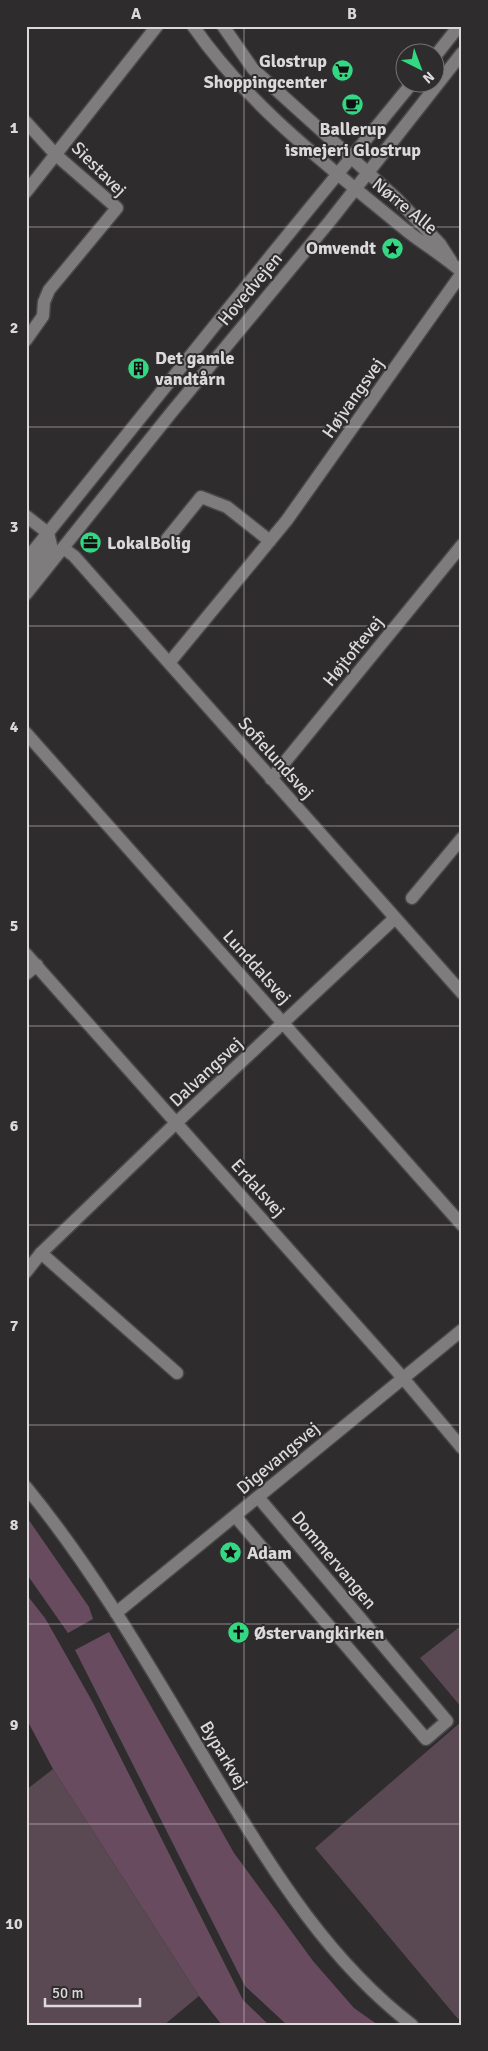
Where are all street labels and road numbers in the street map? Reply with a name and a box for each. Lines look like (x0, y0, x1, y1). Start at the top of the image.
street label: Siestavej (67, 137, 131, 201)
street label: Nørre Alle (368, 173, 442, 239)
street label: Hovedvejen (213, 248, 287, 330)
street label: Højvangsvej (317, 354, 389, 442)
street label: Højtoftevej (318, 611, 388, 691)
street label: Sofielundsvej (233, 712, 319, 804)
street label: Lunddalsvej (218, 925, 296, 1009)
street label: Dalvangsvej (165, 1033, 247, 1111)
street label: Erdalsvej (226, 1154, 290, 1222)
street label: Digevangsvej (232, 1417, 324, 1499)
street label: Dommervangen (287, 1506, 381, 1614)
street label: Byparkvej (195, 1717, 253, 1793)

